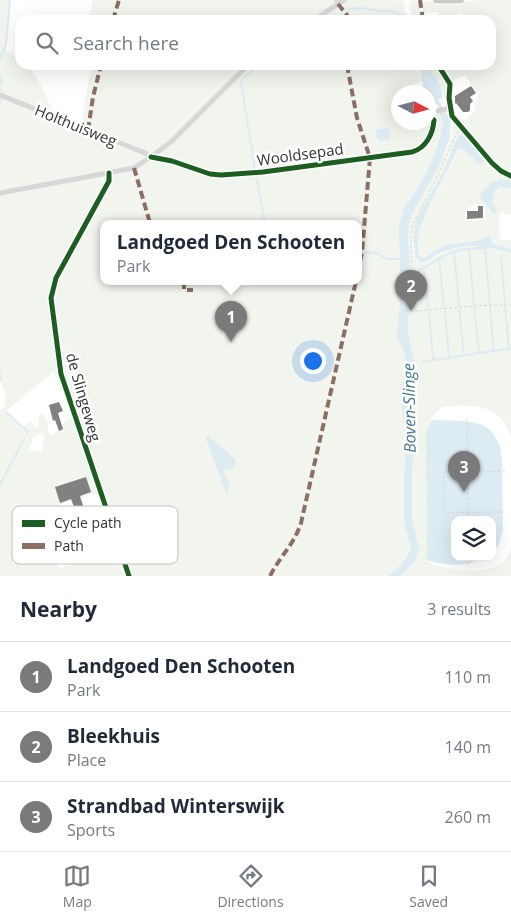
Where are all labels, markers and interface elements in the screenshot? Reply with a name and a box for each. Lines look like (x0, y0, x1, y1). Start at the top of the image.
search box (15, 15, 496, 70)
icon: search (33, 29, 61, 57)
text: Search here (73, 30, 179, 56)
north arrow (391, 85, 436, 130)
street label: Holthuisweg (32, 99, 120, 151)
street label: Wooldsepad (255, 138, 345, 170)
popup (100, 220, 362, 285)
text: Landgoed Den Schooten (117, 229, 345, 255)
text: Park (117, 255, 150, 277)
pin: 2 (395, 270, 427, 311)
pin: 1 (215, 301, 247, 342)
your location (300, 348, 326, 374)
street label: de Slingeweg (62, 350, 106, 444)
water label: Boven-Slinge (397, 363, 421, 453)
pin: 3 (448, 451, 480, 492)
legend (12, 506, 178, 564)
text: Cycle path (54, 513, 122, 532)
map controls (451, 516, 496, 561)
button: layers (451, 516, 496, 561)
text: Path (54, 536, 84, 555)
text: Nearby (20, 595, 97, 623)
text: 3 results (427, 598, 491, 620)
text: Landgoed Den Schooten (67, 653, 295, 679)
text: 1 (31, 666, 41, 688)
text: 110 m (445, 666, 491, 688)
text: Park (67, 679, 100, 701)
text: Bleekhuis (67, 723, 160, 749)
text: 2 (31, 736, 41, 758)
text: 140 m (445, 736, 491, 758)
text: Place (67, 749, 106, 771)
text: Strandbad Winterswijk (67, 793, 285, 819)
text: 3 (31, 806, 41, 828)
text: 260 m (445, 806, 491, 828)
text: Sports (67, 819, 115, 841)
tab: Map (63, 862, 92, 911)
tab: Directions (217, 862, 284, 911)
tab: Saved (409, 862, 448, 911)

